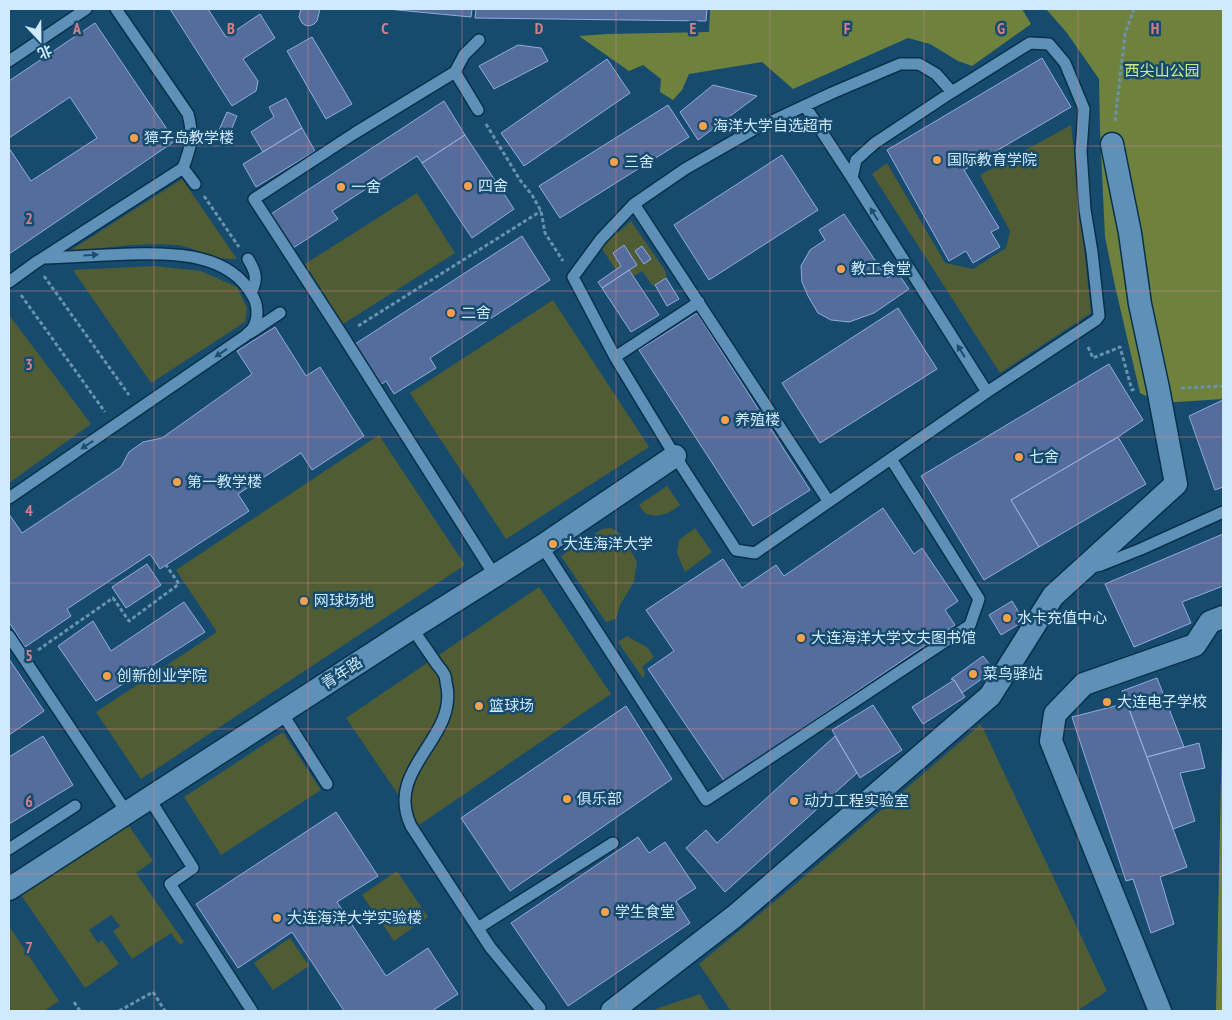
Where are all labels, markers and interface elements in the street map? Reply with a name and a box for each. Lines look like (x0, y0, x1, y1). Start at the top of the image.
north arrow (15, 15, 65, 65)
text: A (72, 18, 82, 38)
text: B (227, 18, 235, 38)
text: C (381, 18, 389, 38)
text: D (535, 18, 544, 38)
text: E (690, 18, 697, 38)
text: F (844, 18, 851, 38)
text: G (997, 18, 1005, 38)
text: H (1151, 18, 1159, 38)
text: 北 (35, 41, 55, 63)
park label: 西尖山公园 (1124, 61, 1200, 80)
place label: 海洋大学自选超市 (713, 116, 833, 135)
marker: 海洋大学自选超市 (697, 120, 709, 132)
place label: 獐子岛教学楼 (144, 128, 234, 147)
marker: 獐子岛教学楼 (128, 132, 140, 144)
place label: 国际教育学院 (947, 150, 1037, 169)
place label: 三舍 (624, 152, 654, 171)
marker: 国际教育学院 (931, 154, 943, 166)
marker: 三舍 (608, 156, 620, 168)
place label: 四舍 (478, 176, 508, 195)
place label: 一舍 (351, 177, 381, 196)
marker: 四舍 (462, 180, 474, 192)
marker: 一舍 (335, 181, 347, 193)
one-way arrow (870, 207, 879, 220)
text: 2 (25, 208, 33, 228)
one-way arrow (84, 251, 100, 259)
place label: 教工食堂 (851, 259, 911, 278)
marker: 教工食堂 (835, 263, 847, 275)
place label: 二舍 (461, 303, 491, 322)
marker: 二舍 (445, 307, 457, 319)
one-way arrow (957, 344, 966, 358)
one-way arrow (214, 348, 227, 358)
text: 3 (25, 354, 33, 374)
place label: 养殖楼 (735, 410, 780, 429)
marker: 养殖楼 (719, 414, 731, 426)
one-way arrow (80, 440, 93, 450)
place label: 七舍 (1029, 447, 1059, 466)
marker: 七舍 (1013, 451, 1025, 463)
place label: 第一教学楼 (187, 472, 262, 491)
marker: 第一教学楼 (171, 476, 183, 488)
text: 4 (25, 500, 33, 520)
place label: 大连海洋大学 (563, 534, 653, 553)
marker: 大连海洋大学 (547, 538, 559, 550)
place label: 网球场地 (314, 591, 374, 610)
marker: 网球场地 (298, 595, 310, 607)
place label: 水卡充值中心 (1017, 608, 1107, 627)
marker: 水卡充值中心 (1001, 612, 1013, 624)
place label: 大连海洋大学文夫图书馆 (811, 628, 976, 647)
marker: 大连海洋大学文夫图书馆 (795, 632, 807, 644)
text: 5 (25, 645, 33, 665)
street label: 青年路 (318, 652, 366, 693)
place label: 菜鸟驿站 (983, 664, 1043, 683)
place label: 创新创业学院 (117, 666, 207, 685)
marker: 菜鸟驿站 (967, 668, 979, 680)
marker: 创新创业学院 (101, 670, 113, 682)
place label: 大连电子学校 (1117, 692, 1207, 711)
place label: 篮球场 (489, 696, 534, 715)
marker: 大连电子学校 (1101, 696, 1113, 708)
marker: 篮球场 (473, 700, 485, 712)
place label: 俱乐部 (577, 789, 622, 808)
text: 6 (25, 791, 33, 811)
place label: 动力工程实验室 (804, 791, 909, 810)
marker: 俱乐部 (561, 793, 573, 805)
marker: 动力工程实验室 (788, 795, 800, 807)
place label: 学生食堂 (615, 902, 675, 921)
marker: 学生食堂 (599, 906, 611, 918)
place label: 大连海洋大学实验楼 (287, 908, 422, 927)
marker: 大连海洋大学实验楼 (271, 912, 283, 924)
text: 7 (25, 937, 33, 957)

